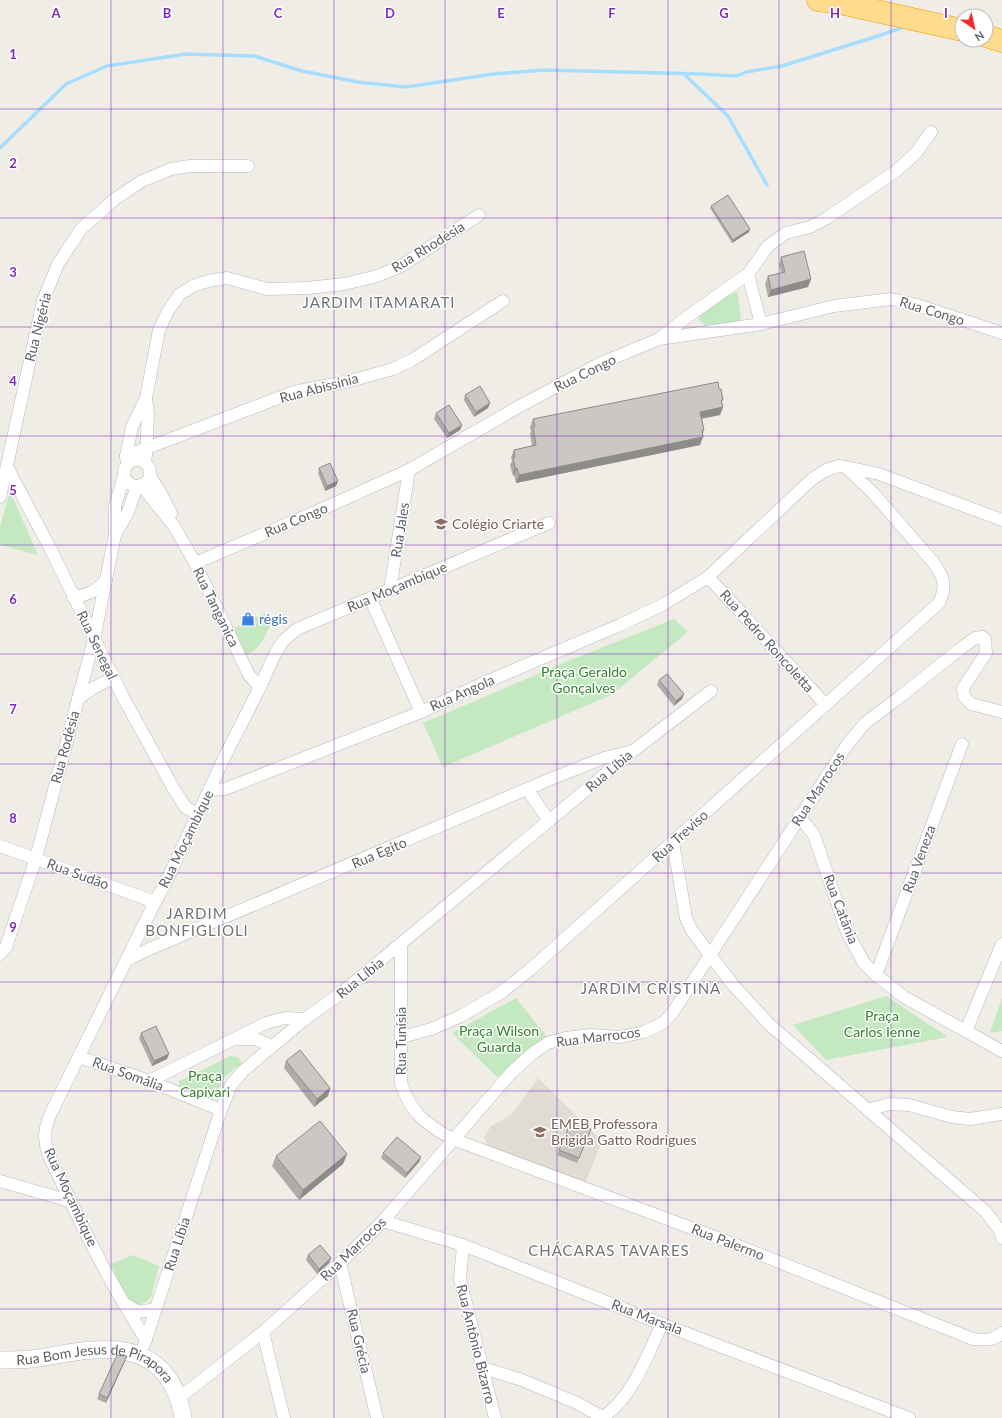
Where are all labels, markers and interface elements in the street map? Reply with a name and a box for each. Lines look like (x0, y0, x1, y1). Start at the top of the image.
text: A (50, 5, 61, 21)
text: B (163, 5, 172, 21)
text: C (274, 5, 283, 21)
text: D (385, 5, 395, 21)
text: E (497, 5, 505, 21)
text: F (608, 5, 616, 21)
text: G (719, 5, 729, 21)
text: H (830, 5, 840, 21)
text: I (944, 5, 948, 21)
north arrow (954, 8, 994, 48)
text: N (973, 29, 987, 44)
text: 1 (9, 46, 17, 62)
text: 2 (9, 155, 17, 171)
street label: Rua Rhodésia (388, 217, 467, 276)
text: 3 (9, 264, 17, 280)
street label: Rua Nigéria (21, 290, 54, 363)
district label: JARDIM ITAMARATI (303, 293, 455, 311)
street label: Rua Congo (898, 293, 967, 328)
street label: Rua Congo (551, 350, 619, 395)
street label: Rua Abissínia (278, 369, 360, 406)
text: 4 (9, 373, 17, 389)
text: 5 (9, 482, 17, 498)
street label: Rua Congo (262, 499, 330, 540)
street label: Rua Jales (387, 501, 412, 559)
place label: Colégio Criarte (452, 515, 544, 532)
school or university icon: Colégio Criarte (433, 516, 449, 532)
street label: Rua Moçambique (344, 558, 449, 615)
street label: Rua Tanganica (190, 564, 243, 650)
street label: Rua Pedro Roncoletta (717, 586, 818, 695)
text: 6 (9, 591, 17, 607)
street label: Rua Senegal (73, 608, 121, 682)
place label: régis (259, 610, 288, 627)
shop icon: régis (240, 611, 256, 627)
park label: Praça Geraldo Gonçalves (541, 663, 627, 696)
street label: Rua Angola (427, 671, 497, 714)
text: 7 (9, 701, 17, 717)
street label: Rua Rodésia (47, 709, 82, 785)
street label: Rua Líbia (582, 746, 636, 795)
street label: Rua Marrocos (787, 748, 848, 829)
street label: Rua Moçambique (154, 787, 217, 891)
street label: Rua Treviso (648, 806, 711, 865)
text: 8 (9, 810, 17, 826)
street label: Rua Veneza (898, 823, 939, 895)
street label: Rua Egito (349, 833, 409, 872)
street label: Rua Sudão (45, 854, 112, 893)
street label: Rua Catânia (820, 872, 863, 946)
district label: JARDIM BONFIGLIOLI (145, 904, 249, 939)
text: 9 (9, 919, 17, 935)
street label: Rua Líbia (333, 953, 387, 1002)
district label: JARDIM CRISTINA (581, 979, 721, 997)
street label: Rua Tunísia (392, 1007, 409, 1075)
park label: Praça Carlos Ienne (844, 1007, 920, 1040)
park label: Praça Wilson Guarda (459, 1022, 539, 1055)
street label: Rua Marrocos (555, 1023, 641, 1050)
street label: Rua Somália (90, 1053, 166, 1094)
park label: Praça Capivari (180, 1067, 230, 1100)
place label: EMEB Professora Brigida Gatto Rodrigues (551, 1115, 697, 1148)
school or university icon: EMEB Professora Brigida Gatto Rodrigues (532, 1124, 548, 1140)
street label: Rua Moçambique (41, 1145, 102, 1249)
street label: Rua Marrocos (316, 1213, 389, 1284)
street label: Rua Líbia (160, 1215, 193, 1273)
street label: Rua Palermo (689, 1220, 767, 1263)
district label: CHÁCARAS TAVARES (528, 1241, 690, 1259)
street label: Rua Antônio Bizarro (453, 1282, 500, 1405)
street label: Rua Marsala (609, 1295, 685, 1338)
street label: Rua Grécia (344, 1307, 375, 1375)
street label: Rua Bom Jesus de Pirapora (16, 1340, 177, 1386)

